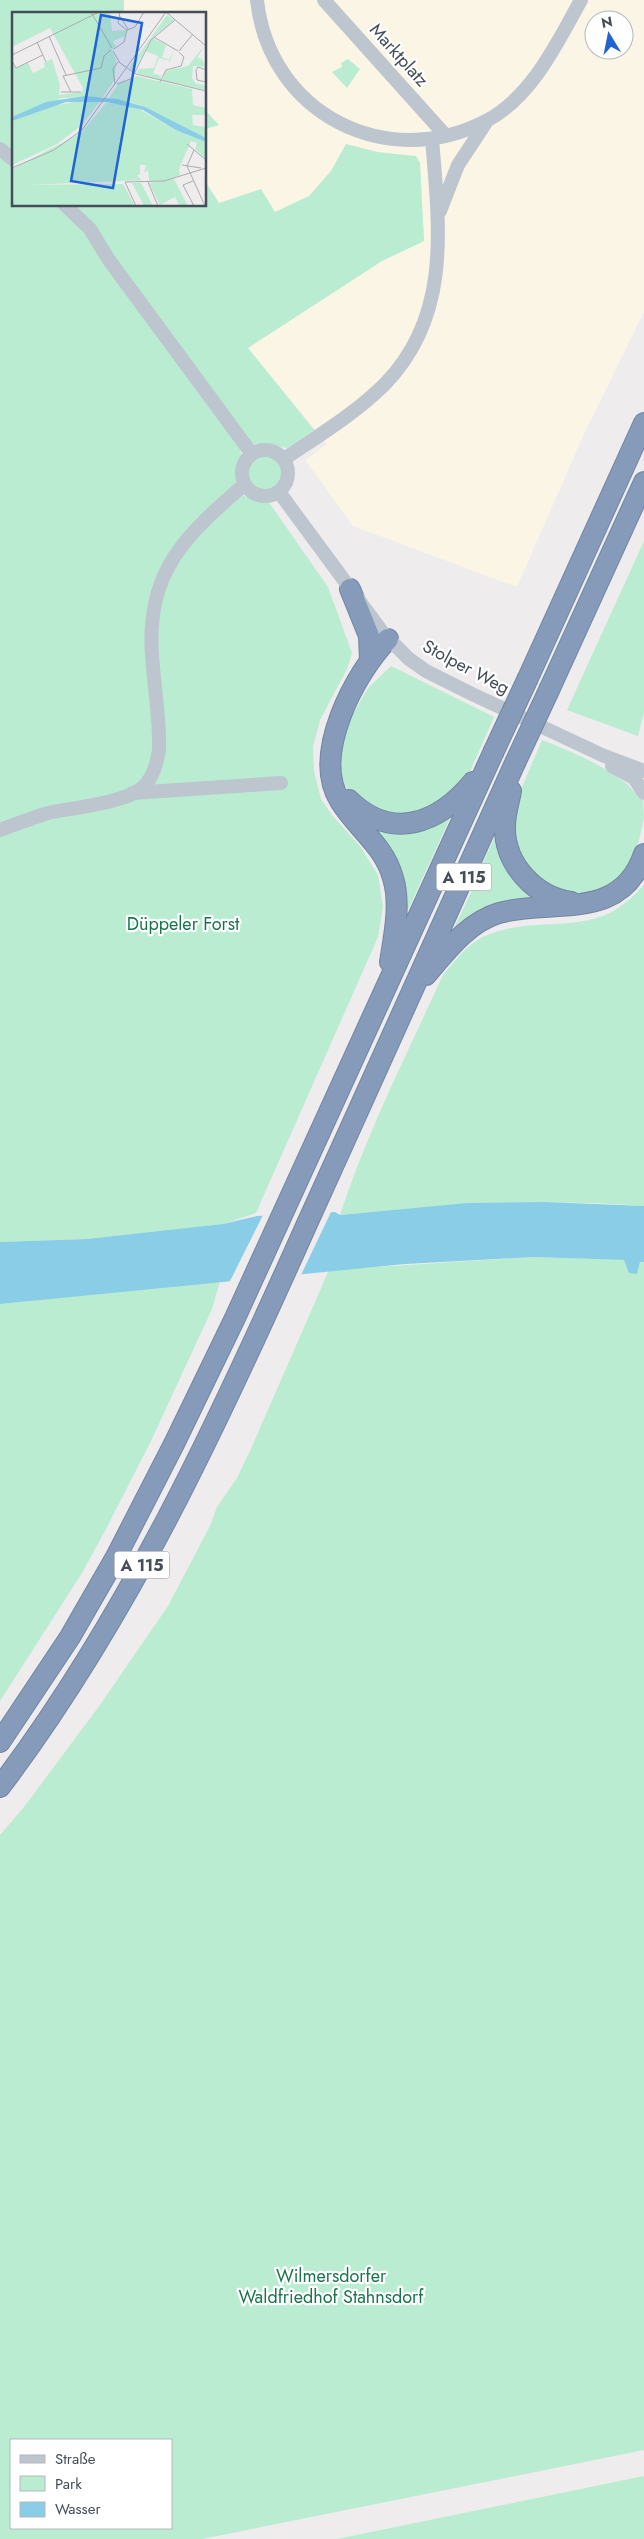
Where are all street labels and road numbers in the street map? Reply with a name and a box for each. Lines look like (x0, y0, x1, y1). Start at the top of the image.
street label: Marktplatz (363, 18, 435, 93)
street label: Stolper Weg (418, 633, 514, 701)
road number: A 115 (436, 864, 492, 890)
road number: A 115 (114, 1552, 170, 1578)

